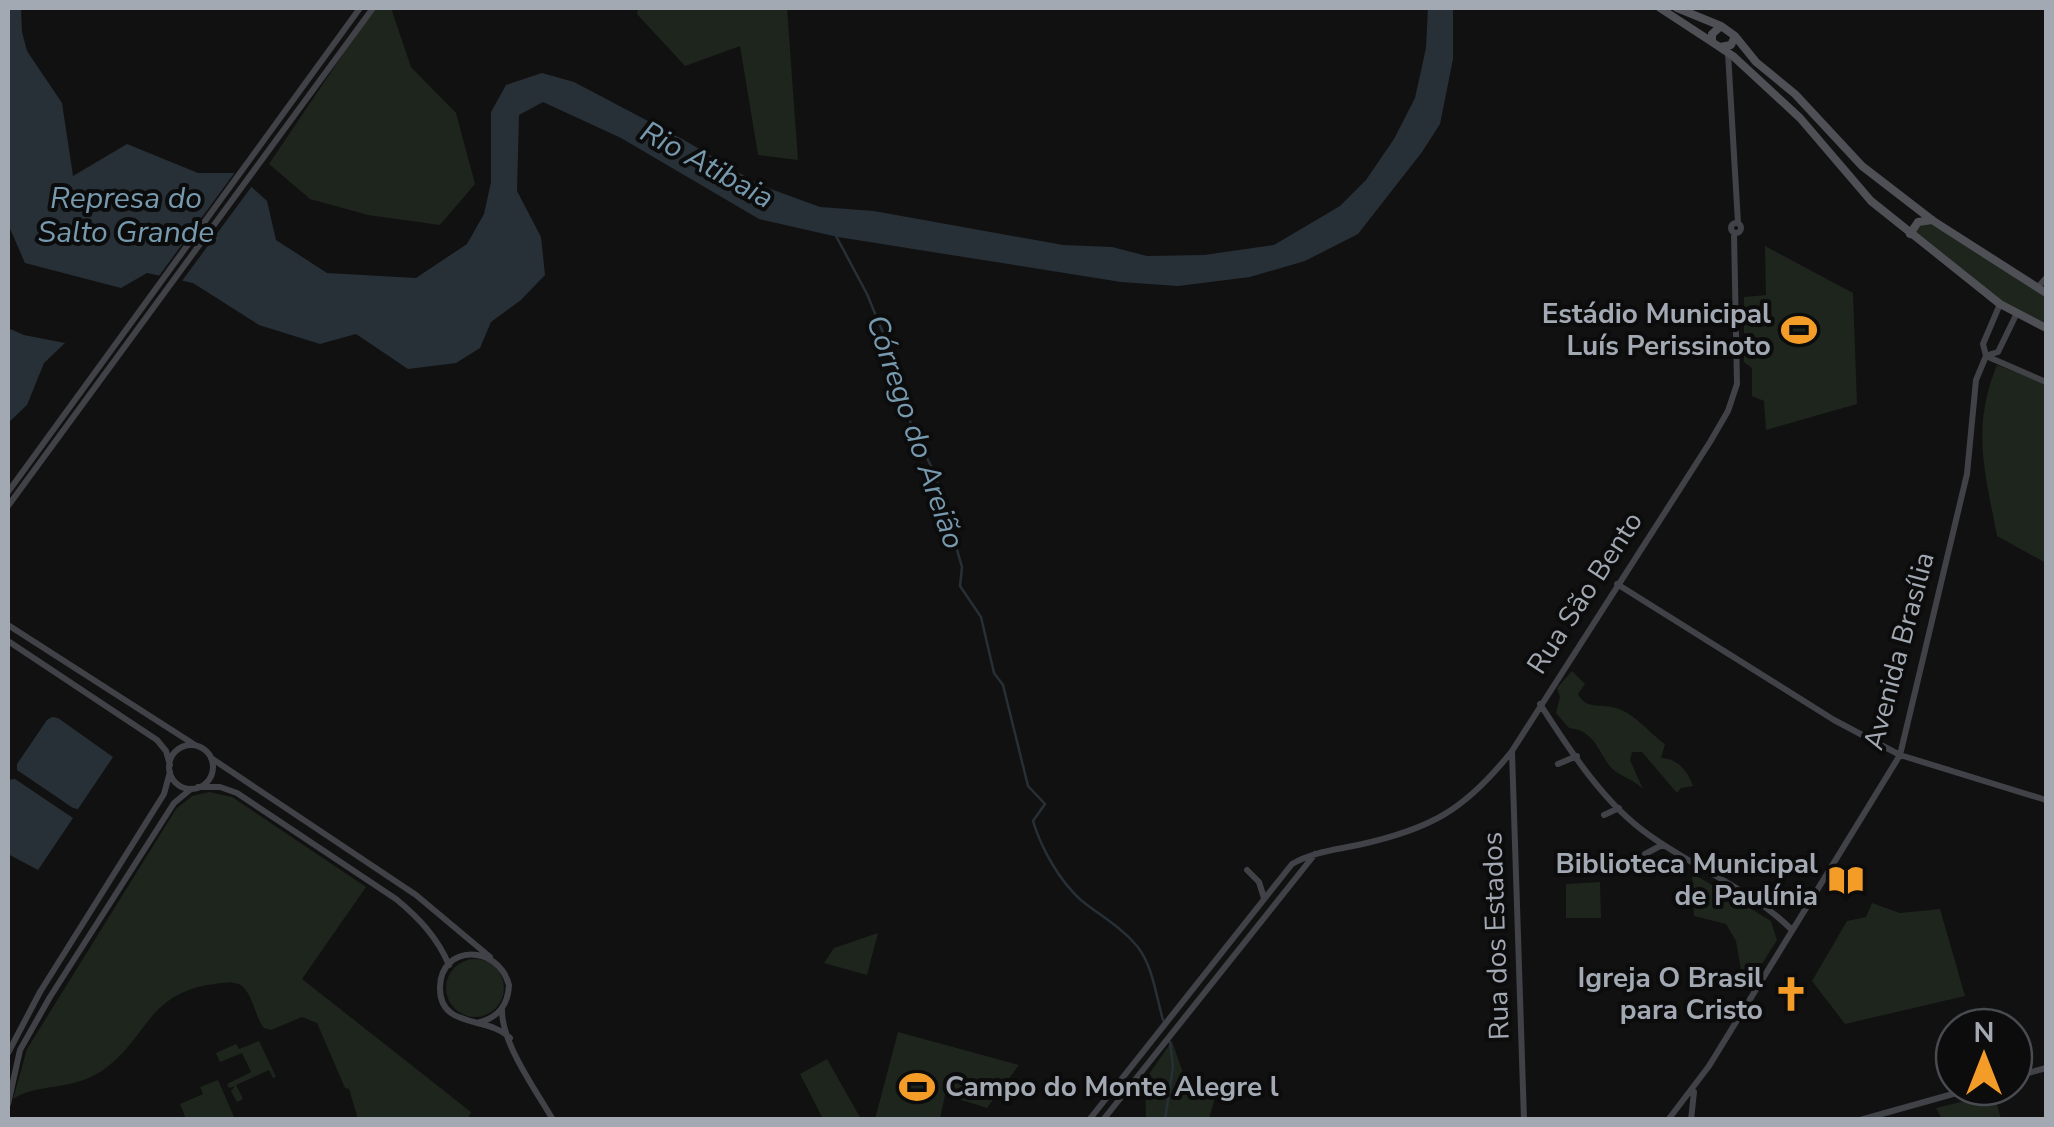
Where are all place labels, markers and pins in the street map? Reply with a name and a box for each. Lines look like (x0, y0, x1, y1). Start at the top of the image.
place label: Estádio Municipal Luís Perissinoto (1542, 295, 1771, 365)
sports icon: Estádio Municipal Luís Perissinoto (1780, 311, 1818, 349)
place label: Biblioteca Municipal de Paulínia (1555, 845, 1818, 915)
library icon: Biblioteca Municipal de Paulínia (1827, 861, 1865, 899)
place label: Igreja O Brasil para Cristo (1577, 959, 1763, 1029)
church icon: Igreja O Brasil para Cristo (1772, 975, 1810, 1013)
sports icon: Campo do Monte Alegre l (898, 1068, 936, 1106)
place label: Campo do Monte Alegre l (945, 1068, 1279, 1106)

